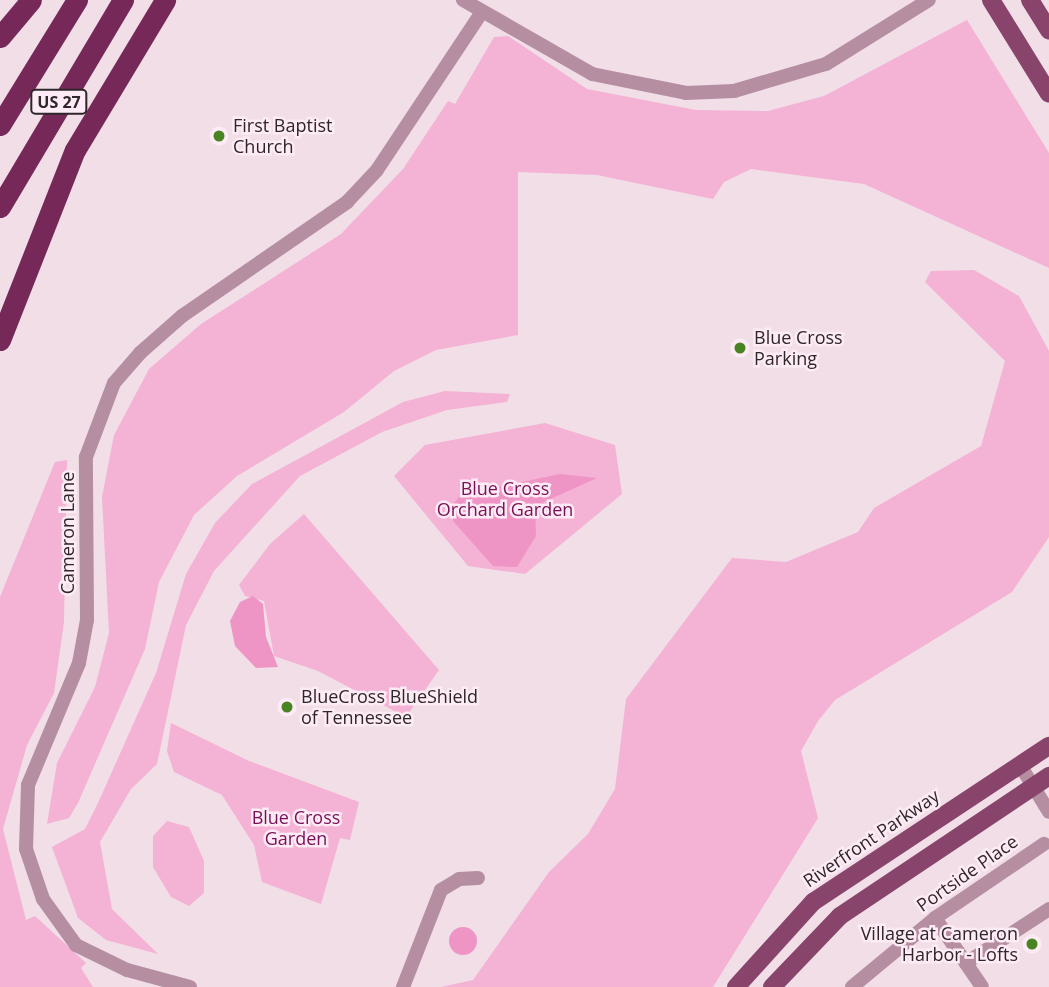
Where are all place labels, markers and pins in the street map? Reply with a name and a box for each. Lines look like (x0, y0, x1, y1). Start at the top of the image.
place label: First Baptist Church (233, 115, 332, 158)
marker: First Baptist Church (211, 128, 227, 144)
place label: Blue Cross Parking (754, 327, 843, 370)
marker: Blue Cross Parking (732, 340, 748, 356)
place label: BlueCross BlueShield of Tennessee (301, 686, 478, 728)
marker: BlueCross BlueShield of Tennessee (279, 699, 295, 715)
place label: Village at Cameron Harbor - Lofts (861, 923, 1018, 965)
marker: Village at Cameron Harbor - Lofts (1024, 936, 1040, 952)

